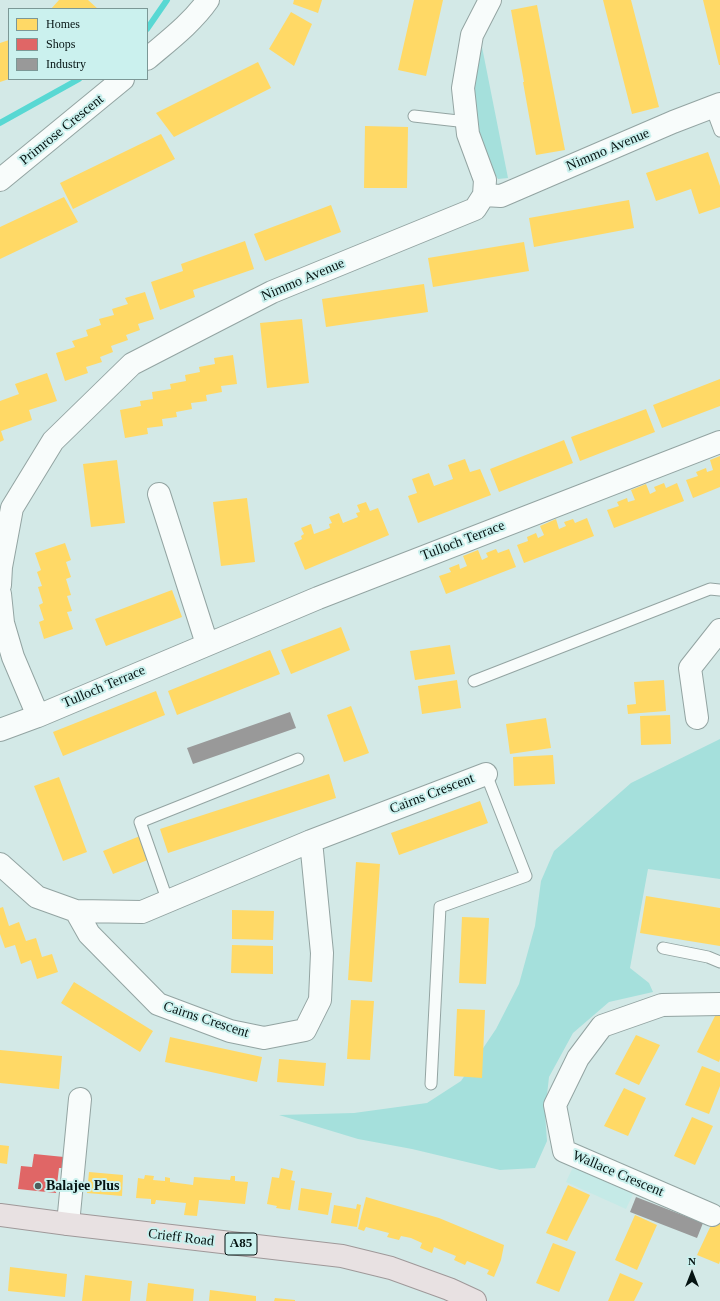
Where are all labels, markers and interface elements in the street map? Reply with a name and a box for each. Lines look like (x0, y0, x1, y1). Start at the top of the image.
legend (8, 8, 148, 80)
text: Homes (46, 17, 80, 31)
text: Shops (46, 37, 75, 51)
text: Industry (46, 57, 86, 71)
street label: Primrose Crescent (17, 91, 107, 169)
street label: Nimmo Avenue (564, 125, 652, 175)
street label: Nimmo Avenue (259, 255, 347, 305)
street label: Tulloch Terrace (419, 517, 507, 565)
street label: Tulloch Terrace (60, 662, 148, 712)
street label: Cairns Crescent (387, 770, 477, 818)
street label: Cairns Crescent (161, 998, 251, 1042)
street label: Wallace Crescent (570, 1147, 666, 1201)
place label: Balajee Plus (46, 1178, 119, 1194)
marker: Balajee Plus (33, 1181, 43, 1191)
street label: Crieff Road (147, 1226, 215, 1250)
road number: A85 (225, 1233, 257, 1255)
north arrow (672, 1253, 712, 1293)
text: N (688, 1255, 696, 1267)

